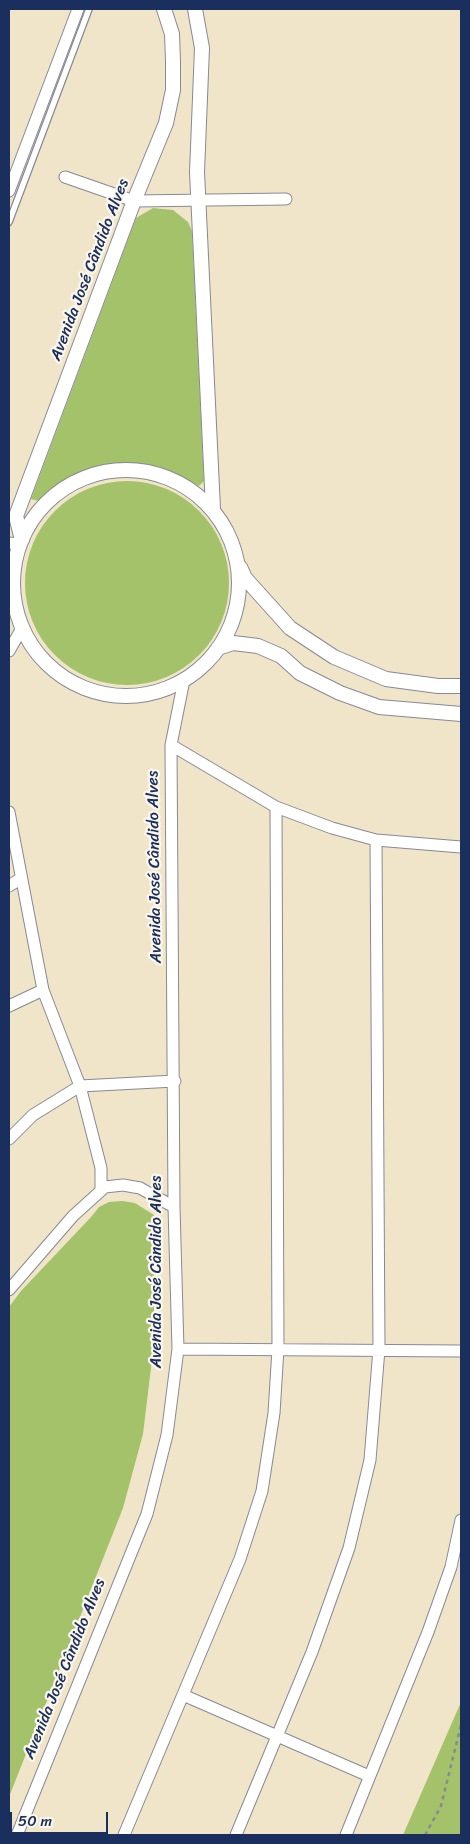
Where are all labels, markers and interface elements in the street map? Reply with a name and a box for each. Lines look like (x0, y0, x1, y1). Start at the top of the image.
street label: Avenida José Cândido Alves (47, 177, 133, 363)
street label: Avenida José Cândido Alves (144, 771, 166, 963)
street label: Avenida José Cândido Alves (147, 1176, 167, 1368)
street label: Avenida José Cândido Alves (20, 1576, 110, 1762)
scale bar (12, 1802, 110, 1834)
text: 50 m (18, 1808, 52, 1834)

